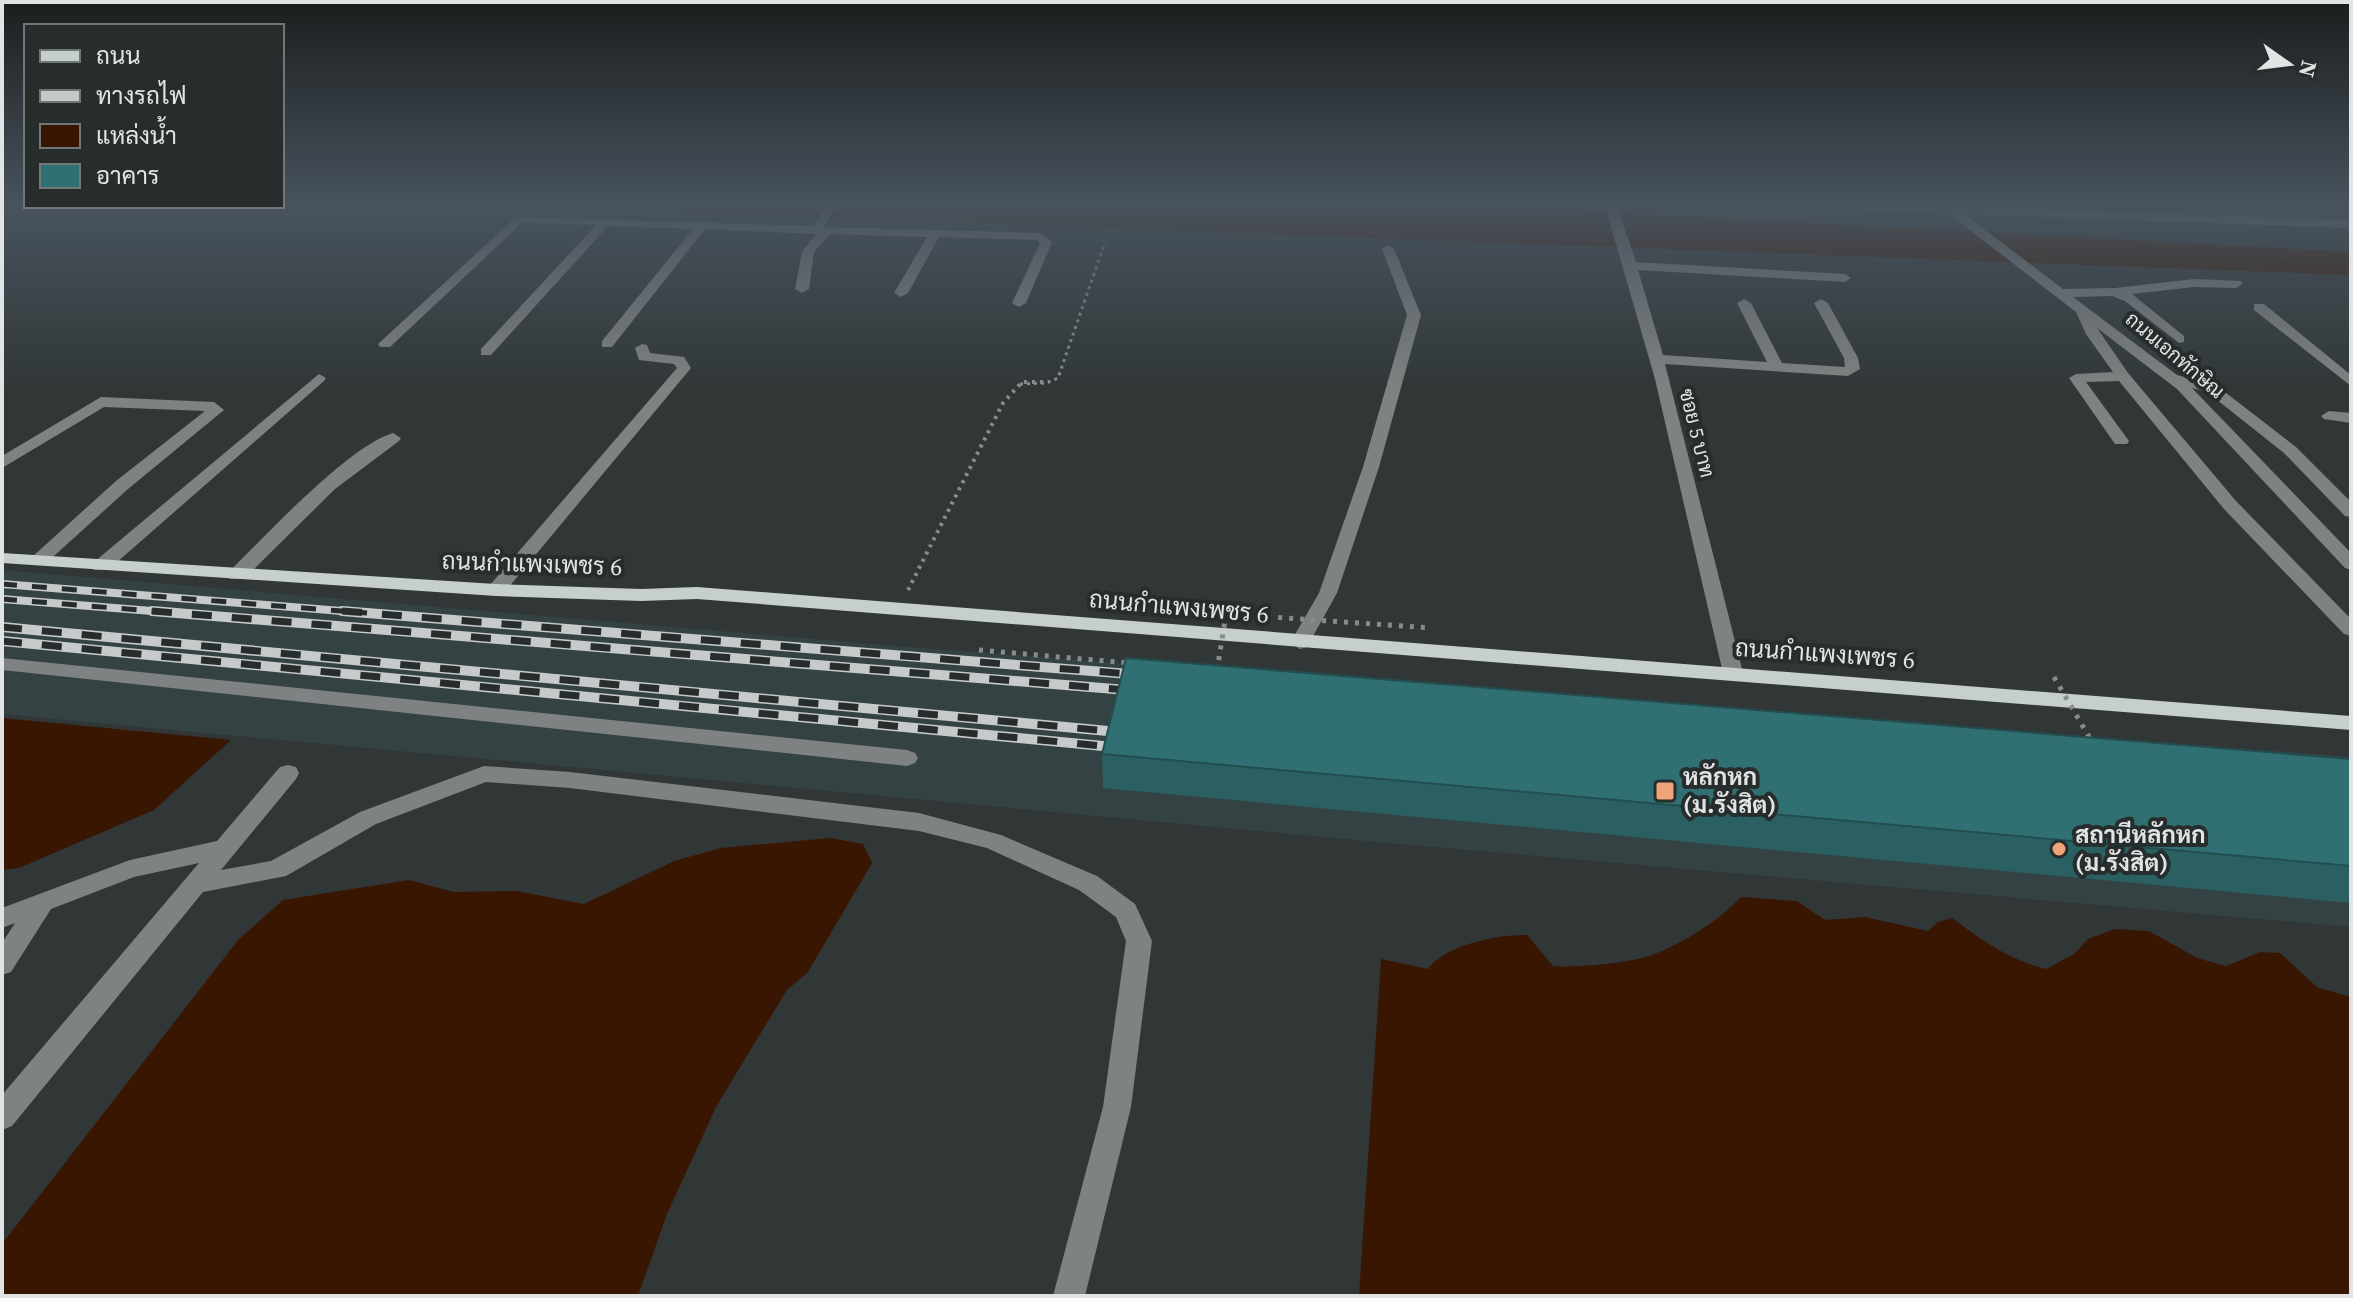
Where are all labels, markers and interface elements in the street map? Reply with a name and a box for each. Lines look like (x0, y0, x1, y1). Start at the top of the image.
legend (24, 24, 284, 208)
north arrow (2249, 24, 2329, 104)
text: ถนน (96, 39, 141, 72)
text: N (2292, 57, 2325, 80)
text: ทางรถไฟ (96, 79, 187, 112)
text: แหล่งน้ำ (96, 116, 177, 152)
text: อาคาร (96, 159, 159, 192)
street label: ถนนเอกทักษิณ (2120, 305, 2230, 405)
street label: ซอย 5 บาท (1672, 386, 1722, 480)
street label: ถนนกำแพงเพชร 6 (441, 544, 623, 583)
street label: ถนนกำแพงเพชร 6 (1088, 582, 1270, 631)
street label: ถนนกำแพงเพชร 6 (1734, 631, 1916, 676)
place label: หลักหก (ม.รังสิต) (1683, 760, 1776, 821)
marker: หลักหก (ม.รังสิต) (1654, 780, 1676, 802)
place label: สถานีหลักหก (ม.รังสิต) (2075, 818, 2206, 879)
marker: สถานีหลักหก (ม.รังสิต) (2050, 840, 2068, 858)

